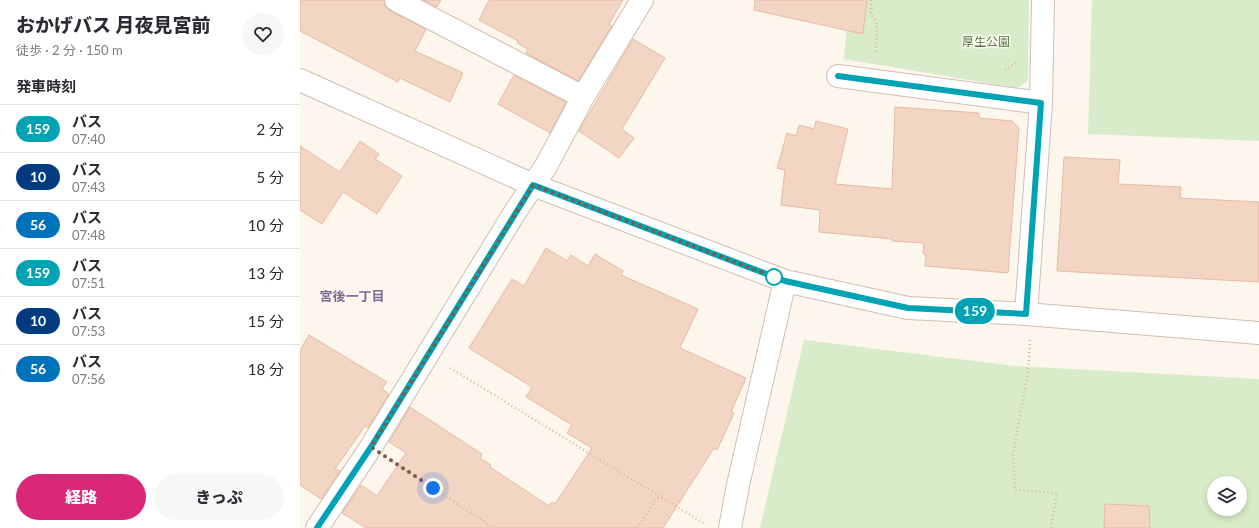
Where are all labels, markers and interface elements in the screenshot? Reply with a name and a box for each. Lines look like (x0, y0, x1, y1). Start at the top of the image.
text: おかげバス 月夜見宮前 (16, 13, 210, 36)
button: heart (242, 13, 284, 55)
park label: 厚生公園 (962, 34, 1010, 49)
text: 徒歩 · 2 分 · 150 m (16, 42, 123, 58)
text: 発車時刻 (16, 77, 76, 95)
text: バス (72, 112, 102, 130)
text: 159 (26, 120, 50, 137)
text: 2 分 (256, 120, 284, 138)
text: 07:40 (72, 131, 105, 147)
text: バス (72, 160, 102, 178)
text: 10 (30, 168, 46, 185)
text: 5 分 (256, 168, 284, 186)
text: 07:43 (72, 179, 105, 195)
text: バス (72, 208, 102, 226)
text: 56 (30, 216, 46, 233)
text: 10 分 (248, 216, 284, 234)
text: 07:48 (72, 227, 105, 243)
text: バス (72, 256, 102, 274)
text: 159 (26, 264, 50, 281)
text: 13 分 (248, 264, 284, 282)
unlabelled marker (765, 268, 783, 286)
text: 07:51 (72, 275, 105, 291)
district label: 宮後一丁目 (319, 288, 385, 304)
line badge: 159 (952, 298, 998, 324)
text: 159 (963, 302, 987, 319)
text: バス (72, 304, 102, 322)
text: 10 (30, 312, 46, 329)
text: 15 分 (248, 312, 284, 330)
text: 07:53 (72, 323, 105, 339)
text: バス (72, 352, 102, 370)
text: 56 (30, 360, 46, 377)
text: 18 分 (248, 360, 284, 378)
text: 07:56 (72, 371, 105, 387)
button: 経路 (16, 474, 146, 520)
button: きっぷ (154, 474, 284, 520)
map controls (1207, 476, 1247, 516)
button: layers (1207, 476, 1247, 516)
your location (423, 478, 443, 498)

